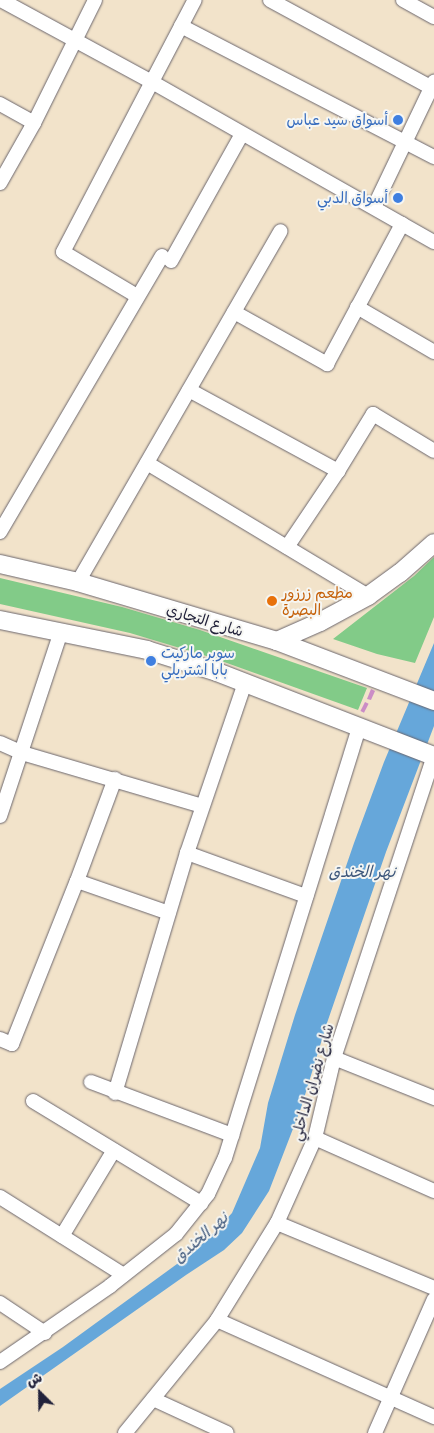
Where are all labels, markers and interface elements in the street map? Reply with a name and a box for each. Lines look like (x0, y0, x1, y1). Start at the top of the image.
place label: أسواق سيد عباس (287, 111, 388, 129)
marker: أسواق سيد عباس (392, 114, 404, 126)
place label: أسواق الدبي (317, 189, 388, 207)
marker: أسواق الدبي (392, 192, 404, 204)
place label: مطعم زرزور البصرة (282, 583, 353, 618)
marker: مطعم زرزور البصرة (266, 595, 278, 607)
street label: شارع التجاري (164, 600, 246, 640)
place label: سوبر ماركيت بابا اشتريلي (161, 643, 235, 678)
marker: سوبر ماركيت بابا اشتريلي (145, 655, 157, 667)
water label: نهر الخندق (329, 861, 395, 881)
street label: شارع نضران الداخلي (287, 1021, 337, 1143)
water label: نهر الخندق (168, 1208, 232, 1266)
text: ش (23, 1367, 45, 1390)
north arrow (15, 1368, 65, 1418)

